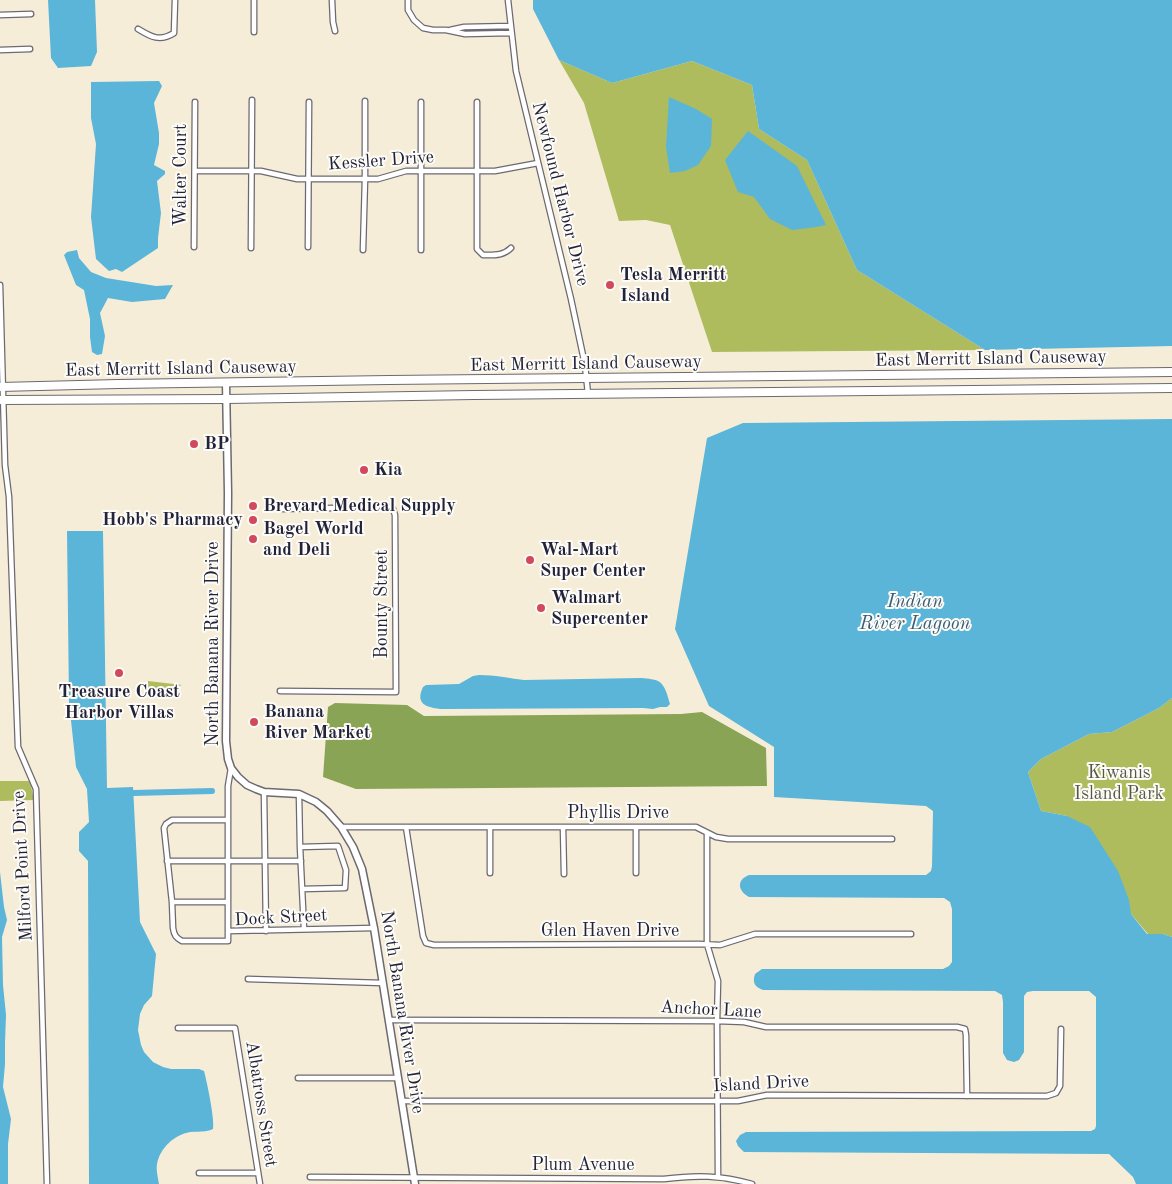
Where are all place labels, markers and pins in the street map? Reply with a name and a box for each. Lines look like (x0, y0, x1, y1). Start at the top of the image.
place label: Tesla Merritt Island (620, 264, 726, 306)
marker: Tesla Merritt Island (604, 279, 616, 291)
place label: BP (204, 433, 229, 455)
marker: BP (188, 438, 200, 450)
place label: Kia (374, 459, 402, 481)
marker: Kia (358, 464, 370, 476)
place label: Brevard Medical Supply (263, 495, 456, 517)
marker: Brevard Medical Supply (247, 500, 259, 512)
place label: Hobb's Pharmacy (102, 509, 243, 531)
marker: Hobb's Pharmacy (247, 514, 259, 526)
place label: Bagel World and Deli (263, 518, 364, 560)
marker: Bagel World and Deli (247, 533, 259, 545)
place label: Wal-Mart Super Center (540, 539, 645, 582)
marker: Wal-Mart Super Center (524, 554, 536, 566)
place label: Walmart Supercenter (551, 587, 648, 630)
marker: Walmart Supercenter (535, 602, 547, 614)
marker: Treasure Coast Harbor Villas (113, 667, 125, 679)
place label: Treasure Coast Harbor Villas (58, 681, 180, 724)
place label: Banana River Market (264, 701, 370, 744)
marker: Banana River Market (248, 716, 260, 728)

